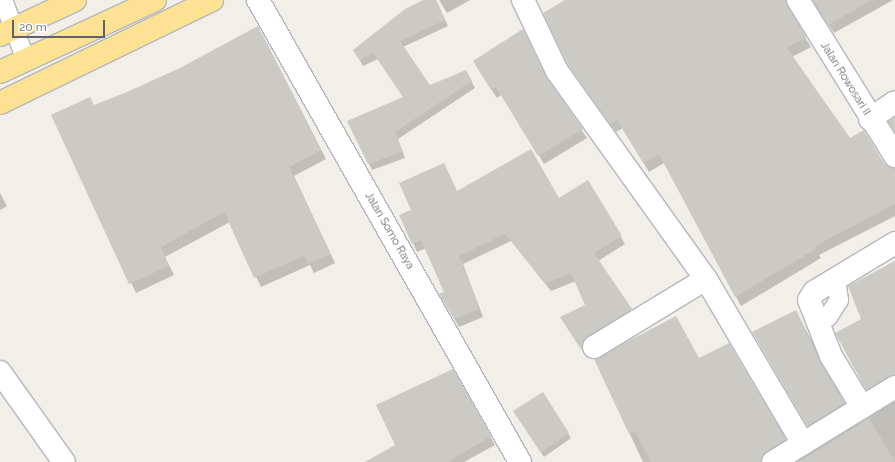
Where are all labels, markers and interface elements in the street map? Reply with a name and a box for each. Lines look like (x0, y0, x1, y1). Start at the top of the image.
scale bar (14, 12, 107, 38)
text: 20 m (19, 20, 47, 34)
street label: Jalan Rowosari II (817, 40, 873, 118)
street label: Jalan Somo Raya (362, 190, 416, 272)

